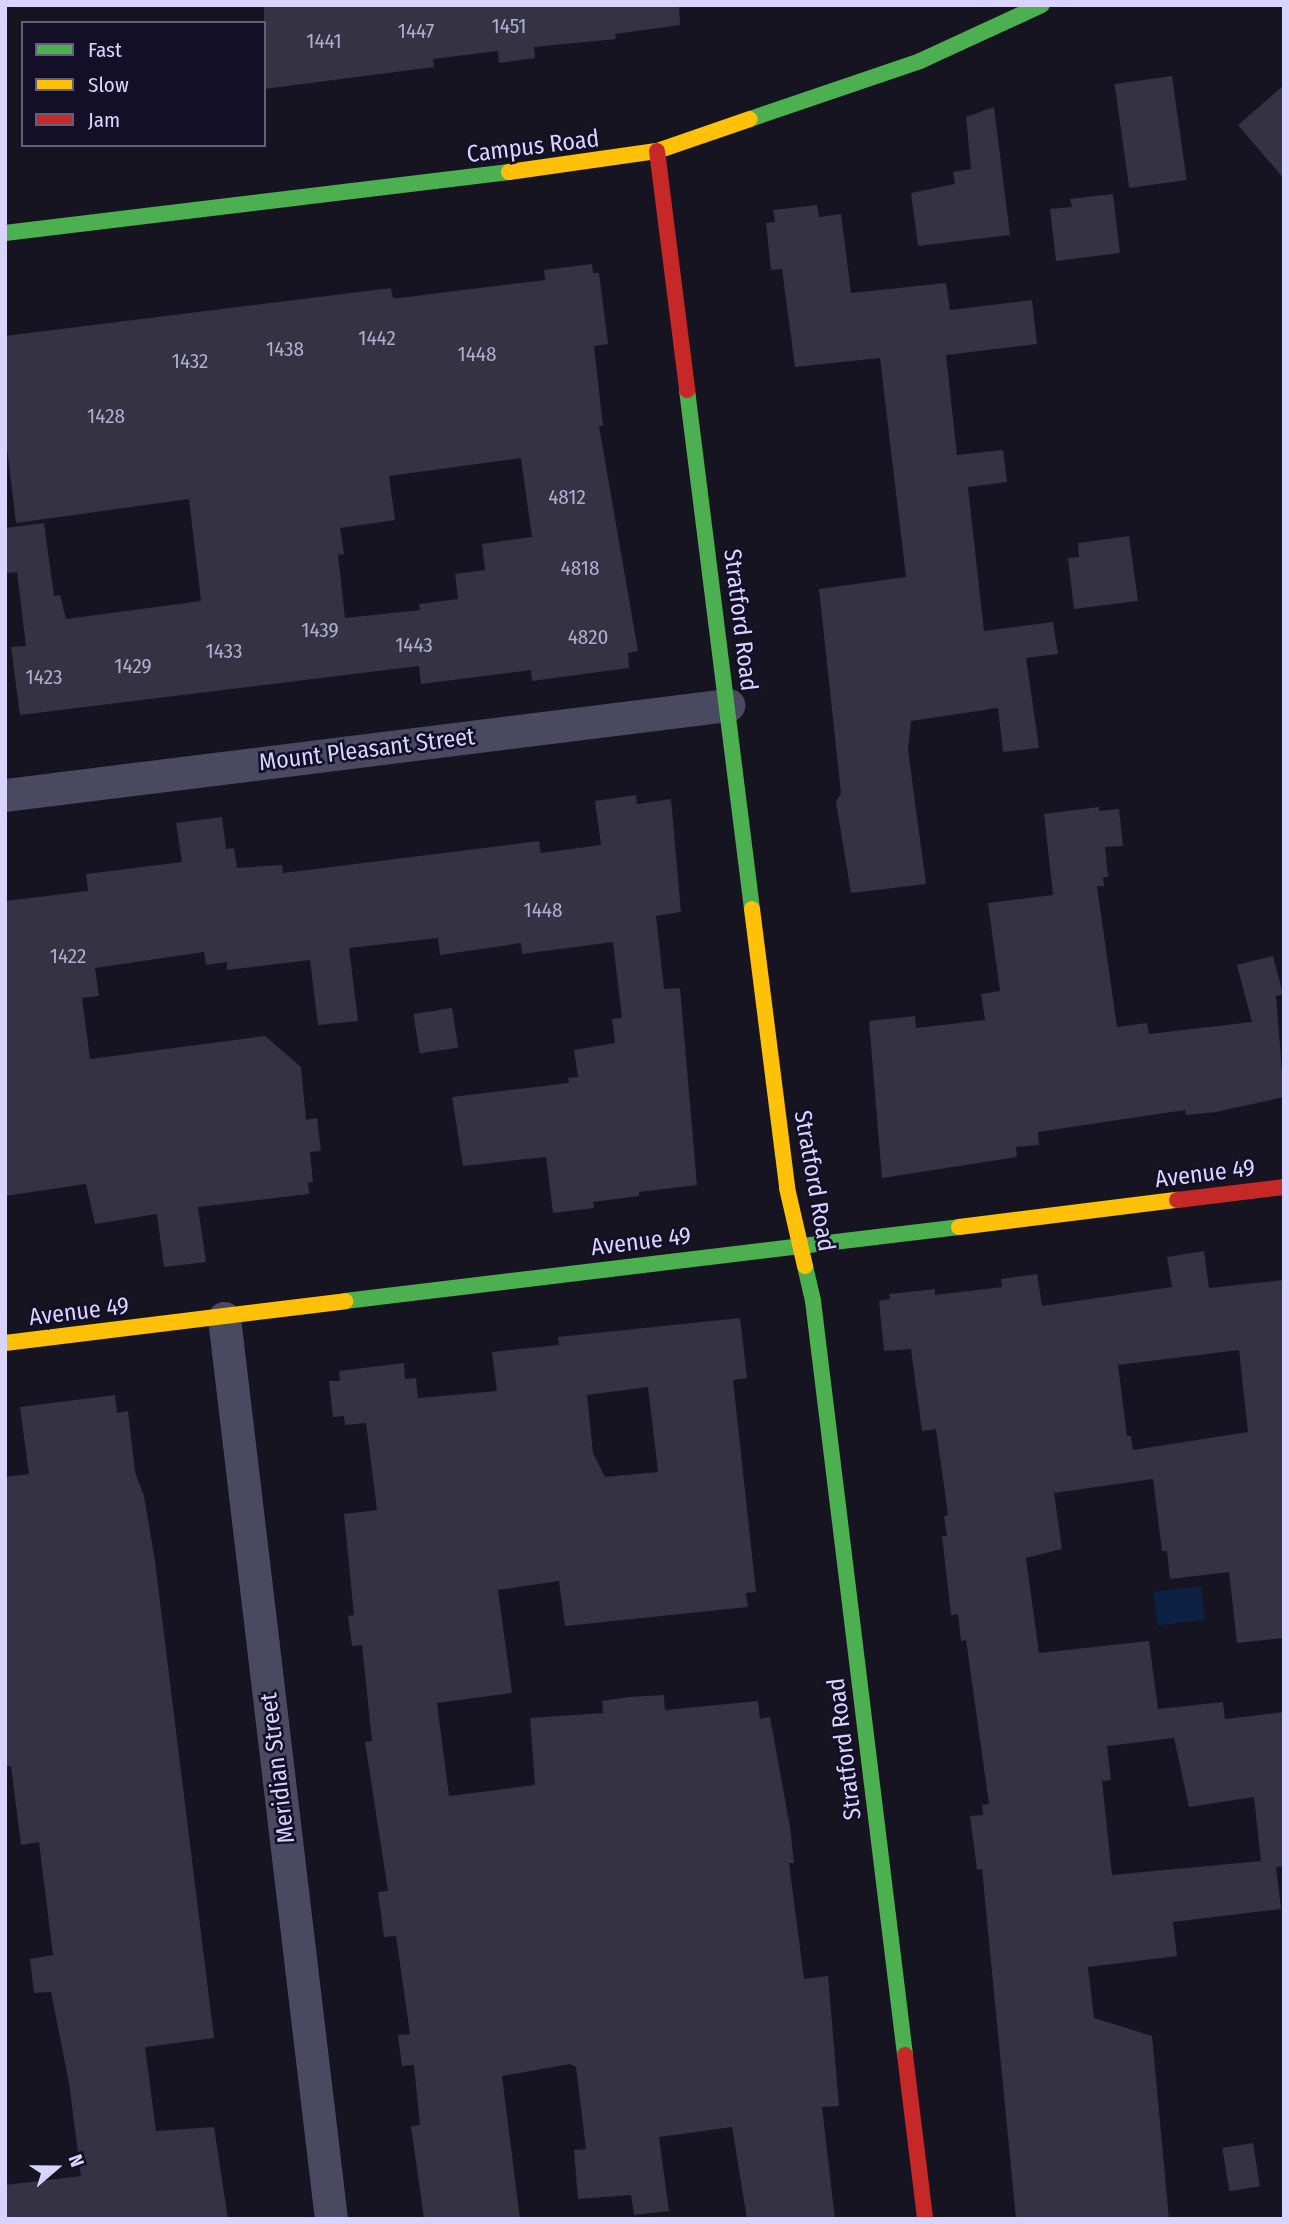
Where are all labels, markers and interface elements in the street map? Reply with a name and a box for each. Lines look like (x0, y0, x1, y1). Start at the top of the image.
house number: 1451 (492, 13, 526, 39)
house number: 1447 (398, 18, 434, 44)
legend (21, 21, 266, 147)
house number: 1441 (306, 28, 342, 54)
text: Fast (88, 37, 122, 63)
text: Slow (88, 72, 129, 98)
text: Jam (88, 107, 120, 133)
street label: Campus Road (465, 125, 601, 169)
house number: 1442 (358, 325, 396, 351)
house number: 1438 (266, 336, 304, 362)
house number: 1448 (457, 341, 497, 367)
house number: 1432 (172, 348, 208, 374)
house number: 1428 (87, 403, 125, 429)
house number: 4812 (548, 484, 586, 510)
street label: Stratford Road (717, 547, 763, 693)
house number: 4818 (561, 555, 599, 581)
house number: 1439 (301, 617, 339, 643)
house number: 4820 (568, 624, 608, 650)
house number: 1443 (395, 632, 433, 658)
house number: 1433 (205, 638, 243, 664)
house number: 1429 (114, 653, 152, 679)
house number: 1423 (26, 664, 62, 690)
street label: Mount Pleasant Street (257, 722, 477, 778)
house number: 1448 (523, 897, 563, 923)
house number: 1422 (50, 943, 86, 969)
street label: Stratford Road (787, 1108, 841, 1254)
street label: Avenue 49 (1153, 1154, 1257, 1194)
street label: Avenue 49 (589, 1222, 693, 1262)
street label: Avenue 49 (27, 1292, 131, 1332)
street label: Stratford Road (822, 1676, 868, 1822)
street label: Meridian Street (254, 1691, 302, 1845)
north arrow (21, 2133, 91, 2203)
text: N (63, 2151, 89, 2170)

